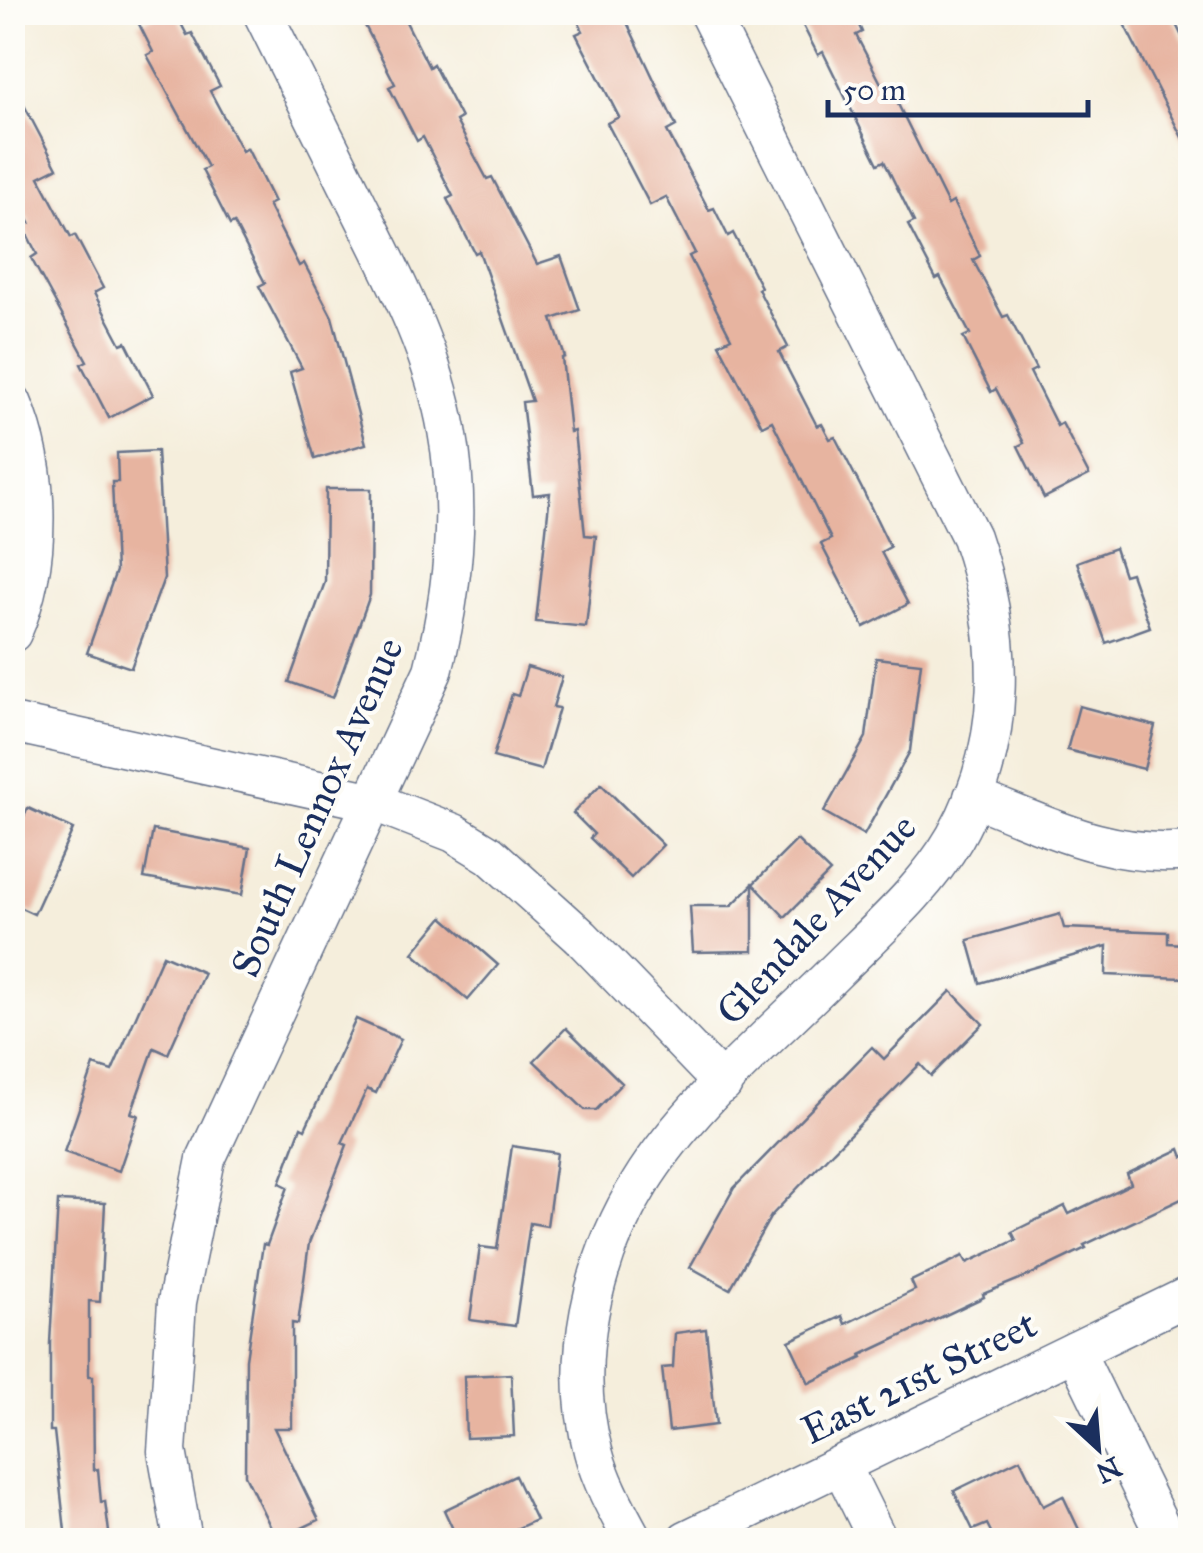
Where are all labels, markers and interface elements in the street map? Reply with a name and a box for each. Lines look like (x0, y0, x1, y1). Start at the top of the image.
scale bar (828, 55, 1088, 117)
text: 50 m (843, 72, 906, 108)
street label: South Lennox Avenue (220, 630, 414, 984)
street label: Glendale Avenue (706, 803, 926, 1035)
street label: East 21st Street (794, 1299, 1044, 1455)
north arrow (1048, 1398, 1148, 1498)
text: N (1090, 1449, 1127, 1491)

